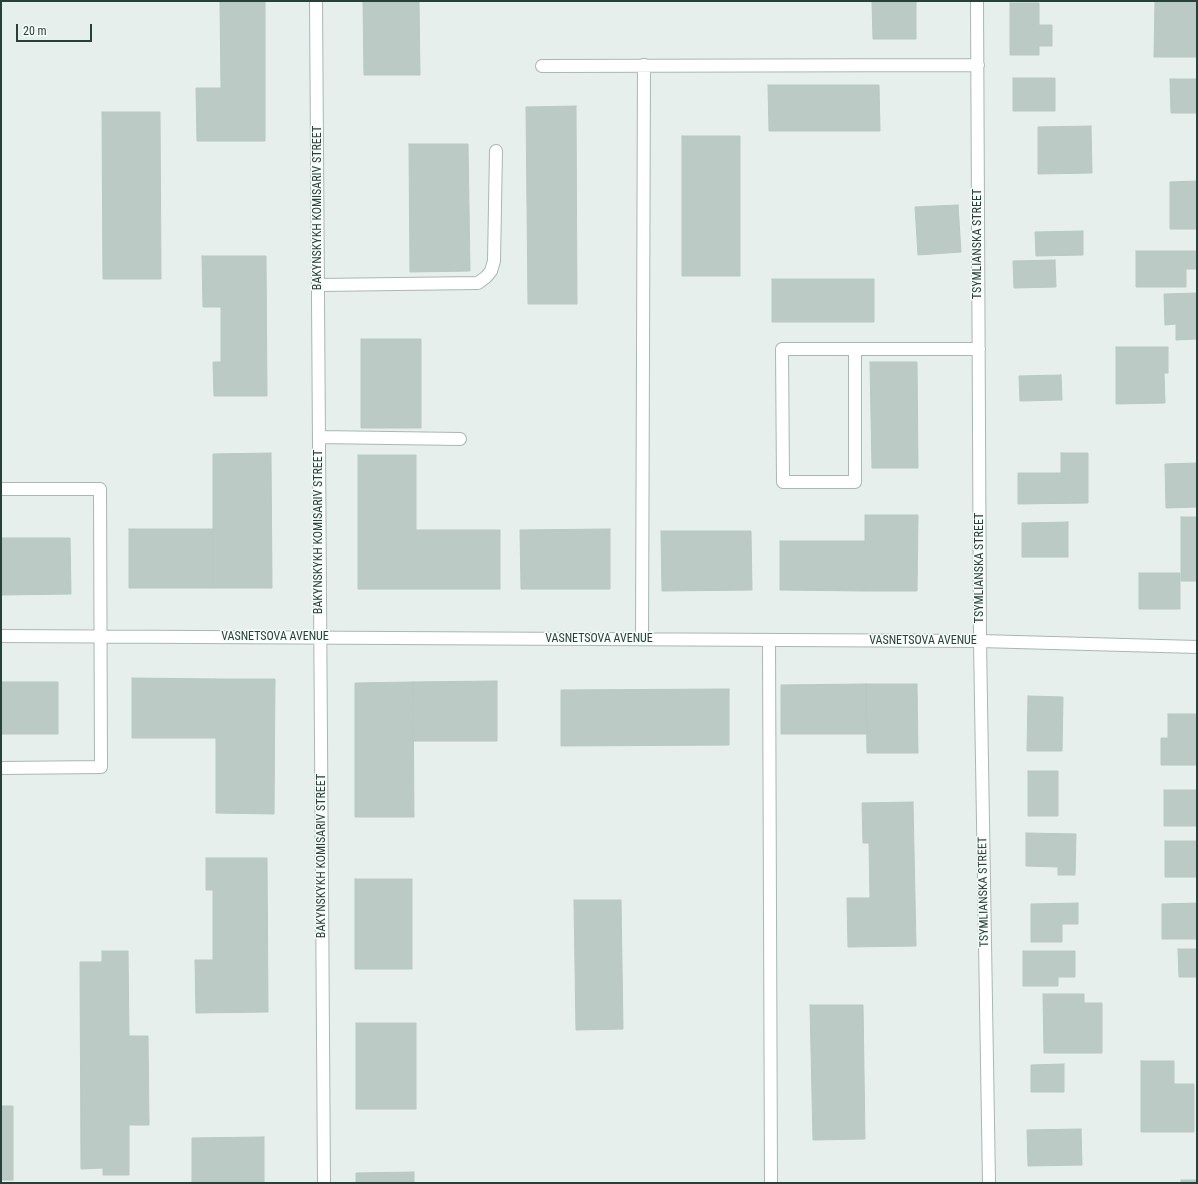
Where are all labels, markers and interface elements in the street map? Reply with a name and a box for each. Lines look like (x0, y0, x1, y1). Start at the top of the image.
scale bar (18, 16, 94, 42)
text: 20 m (23, 24, 47, 38)
street label: BAKYNSKYKH KOMISARIV STREET (311, 126, 325, 290)
street label: TSYMLIANSKA STREET (971, 189, 985, 299)
street label: BAKYNSKYKH KOMISARIV STREET (312, 450, 326, 614)
street label: TSYMLIANSKA STREET (973, 513, 987, 623)
street label: VASNETSOVA AVENUE (221, 630, 329, 644)
street label: VASNETSOVA AVENUE (545, 632, 653, 646)
street label: VASNETSOVA AVENUE (869, 634, 977, 648)
street label: BAKYNSKYKH KOMISARIV STREET (315, 774, 329, 938)
street label: TSYMLIANSKA STREET (976, 837, 992, 947)

